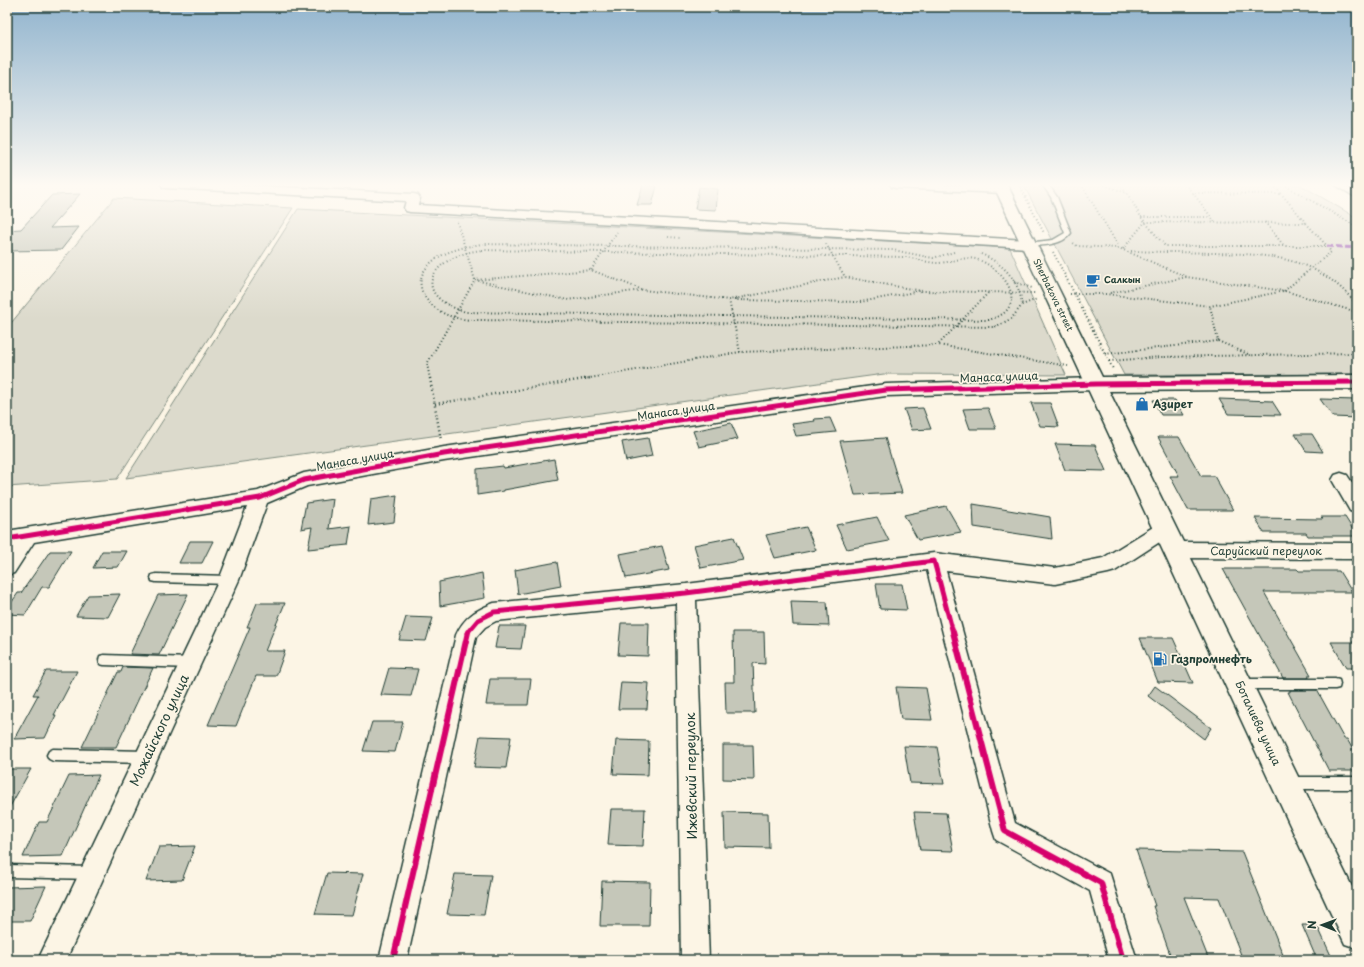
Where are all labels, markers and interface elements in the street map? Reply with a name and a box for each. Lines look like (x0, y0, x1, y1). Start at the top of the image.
street label: Sherbakova street (1030, 256, 1078, 334)
cafe icon: Салкын (1085, 272, 1101, 288)
place label: Салкын (1104, 272, 1141, 286)
street label: Манаса улица (959, 367, 1039, 386)
place label: Азирет (1152, 395, 1193, 412)
shop icon: Азирет (1134, 396, 1150, 412)
street label: Манаса улица (636, 397, 716, 424)
street label: Манаса улица (315, 444, 395, 475)
street label: Саруйский переулок (1210, 542, 1322, 559)
place label: Газпромнефть (1171, 650, 1253, 667)
fuel station icon: Газпромнефть (1152, 651, 1168, 667)
street label: Можайского улица (124, 670, 193, 789)
street label: Боталиева улица (1231, 677, 1286, 768)
street label: Ижевский переулок (680, 712, 701, 840)
north arrow (1302, 905, 1342, 945)
text: N (1303, 920, 1320, 929)

